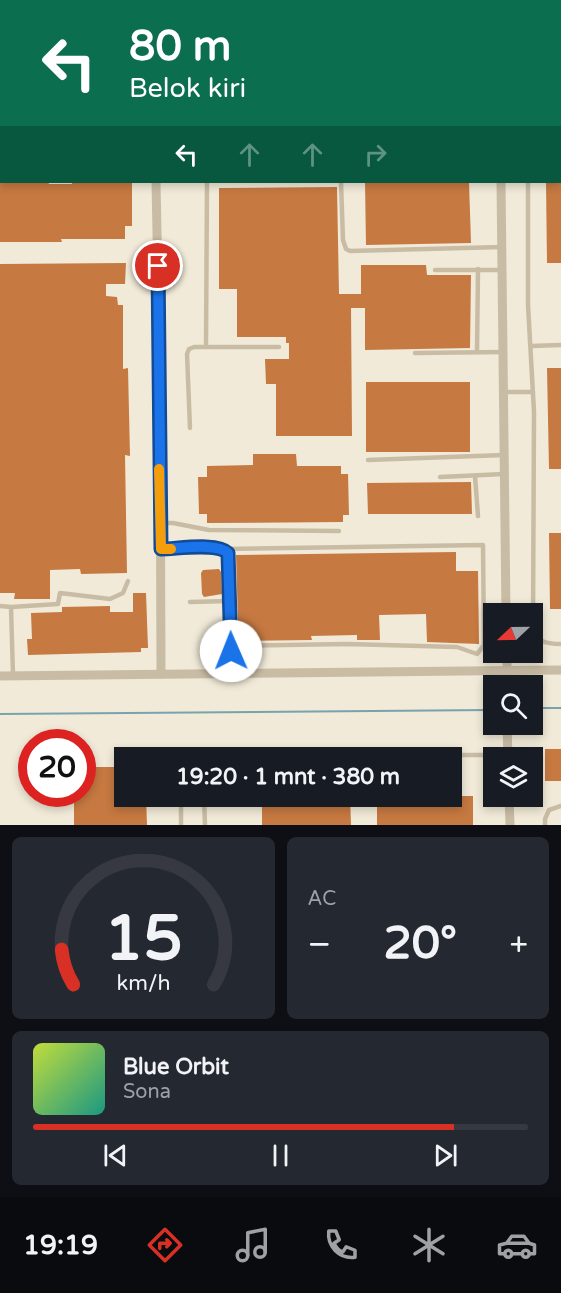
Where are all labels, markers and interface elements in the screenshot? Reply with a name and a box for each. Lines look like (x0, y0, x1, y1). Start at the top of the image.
text: 80 m (129, 21, 231, 72)
icon: left (30, 24, 108, 102)
text: Belok kiri (129, 72, 246, 105)
icon: left (170, 138, 203, 171)
icon: ahead (233, 138, 266, 171)
icon: ahead (296, 138, 329, 171)
icon: right (359, 138, 392, 171)
pin (132, 240, 183, 291)
icon: arrive (141, 249, 174, 282)
north arrow (483, 603, 543, 663)
map controls (483, 603, 543, 807)
position arrow (199, 619, 263, 683)
button: search (483, 675, 543, 735)
speed limit sign: 20 (18, 729, 96, 807)
button: layers (483, 747, 543, 807)
text: 19:20 · 1 mnt · 380 m (176, 764, 400, 790)
text: AC (308, 887, 336, 911)
text: 15 (104, 902, 182, 977)
text: 20° (383, 917, 457, 971)
text: − (308, 925, 331, 964)
text: + (509, 925, 528, 964)
text: km/h (116, 970, 170, 996)
text: Blue Orbit (123, 1054, 229, 1080)
text: Sona (123, 1080, 171, 1104)
icon: previous (99, 1139, 132, 1172)
icon: pause (264, 1139, 297, 1172)
icon: next (429, 1139, 462, 1172)
icon: directions (144, 1224, 186, 1266)
icon: music (232, 1224, 274, 1266)
icon: phone (320, 1224, 362, 1266)
icon: climate (408, 1224, 450, 1266)
icon: car (496, 1224, 538, 1266)
text: 19:19 (23, 1229, 98, 1262)

